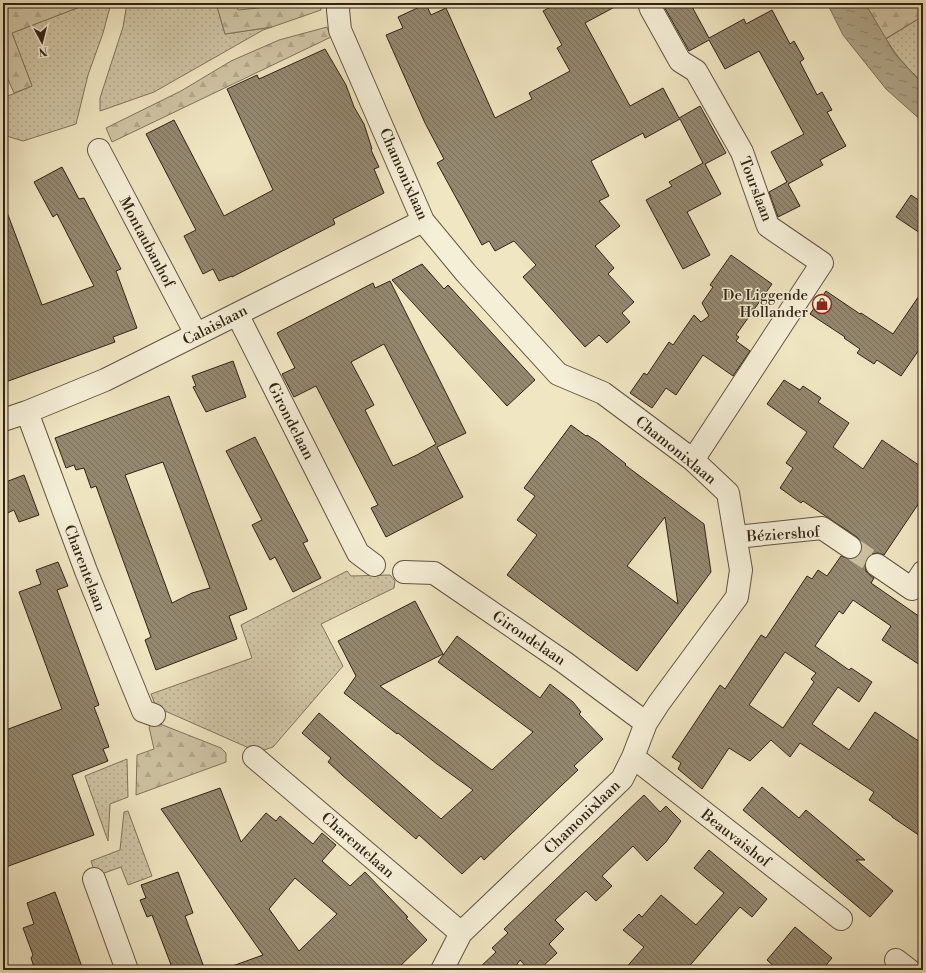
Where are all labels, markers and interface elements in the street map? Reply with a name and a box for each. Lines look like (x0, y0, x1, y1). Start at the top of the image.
north arrow (22, 22, 62, 62)
text: N (38, 43, 48, 58)
street label: Chamonixlaan (375, 125, 432, 223)
street label: Tourslaan (735, 154, 777, 224)
street label: Montaubanhof (115, 194, 179, 291)
place label: De Liggende Hollander (723, 286, 809, 322)
shop icon: De Liggende Hollander (811, 293, 833, 315)
street label: Calaislaan (180, 301, 251, 350)
street label: Girondelaan (263, 379, 318, 463)
street label: Chamonixlaan (631, 412, 720, 489)
street label: Charentelaan (59, 522, 110, 614)
street label: Béziershof (745, 522, 821, 547)
street label: Girondelaan (488, 607, 569, 670)
street label: Chamonixlaan (540, 776, 624, 858)
street label: Beauvaishof (696, 805, 775, 872)
street label: Charentelaan (317, 808, 398, 882)

